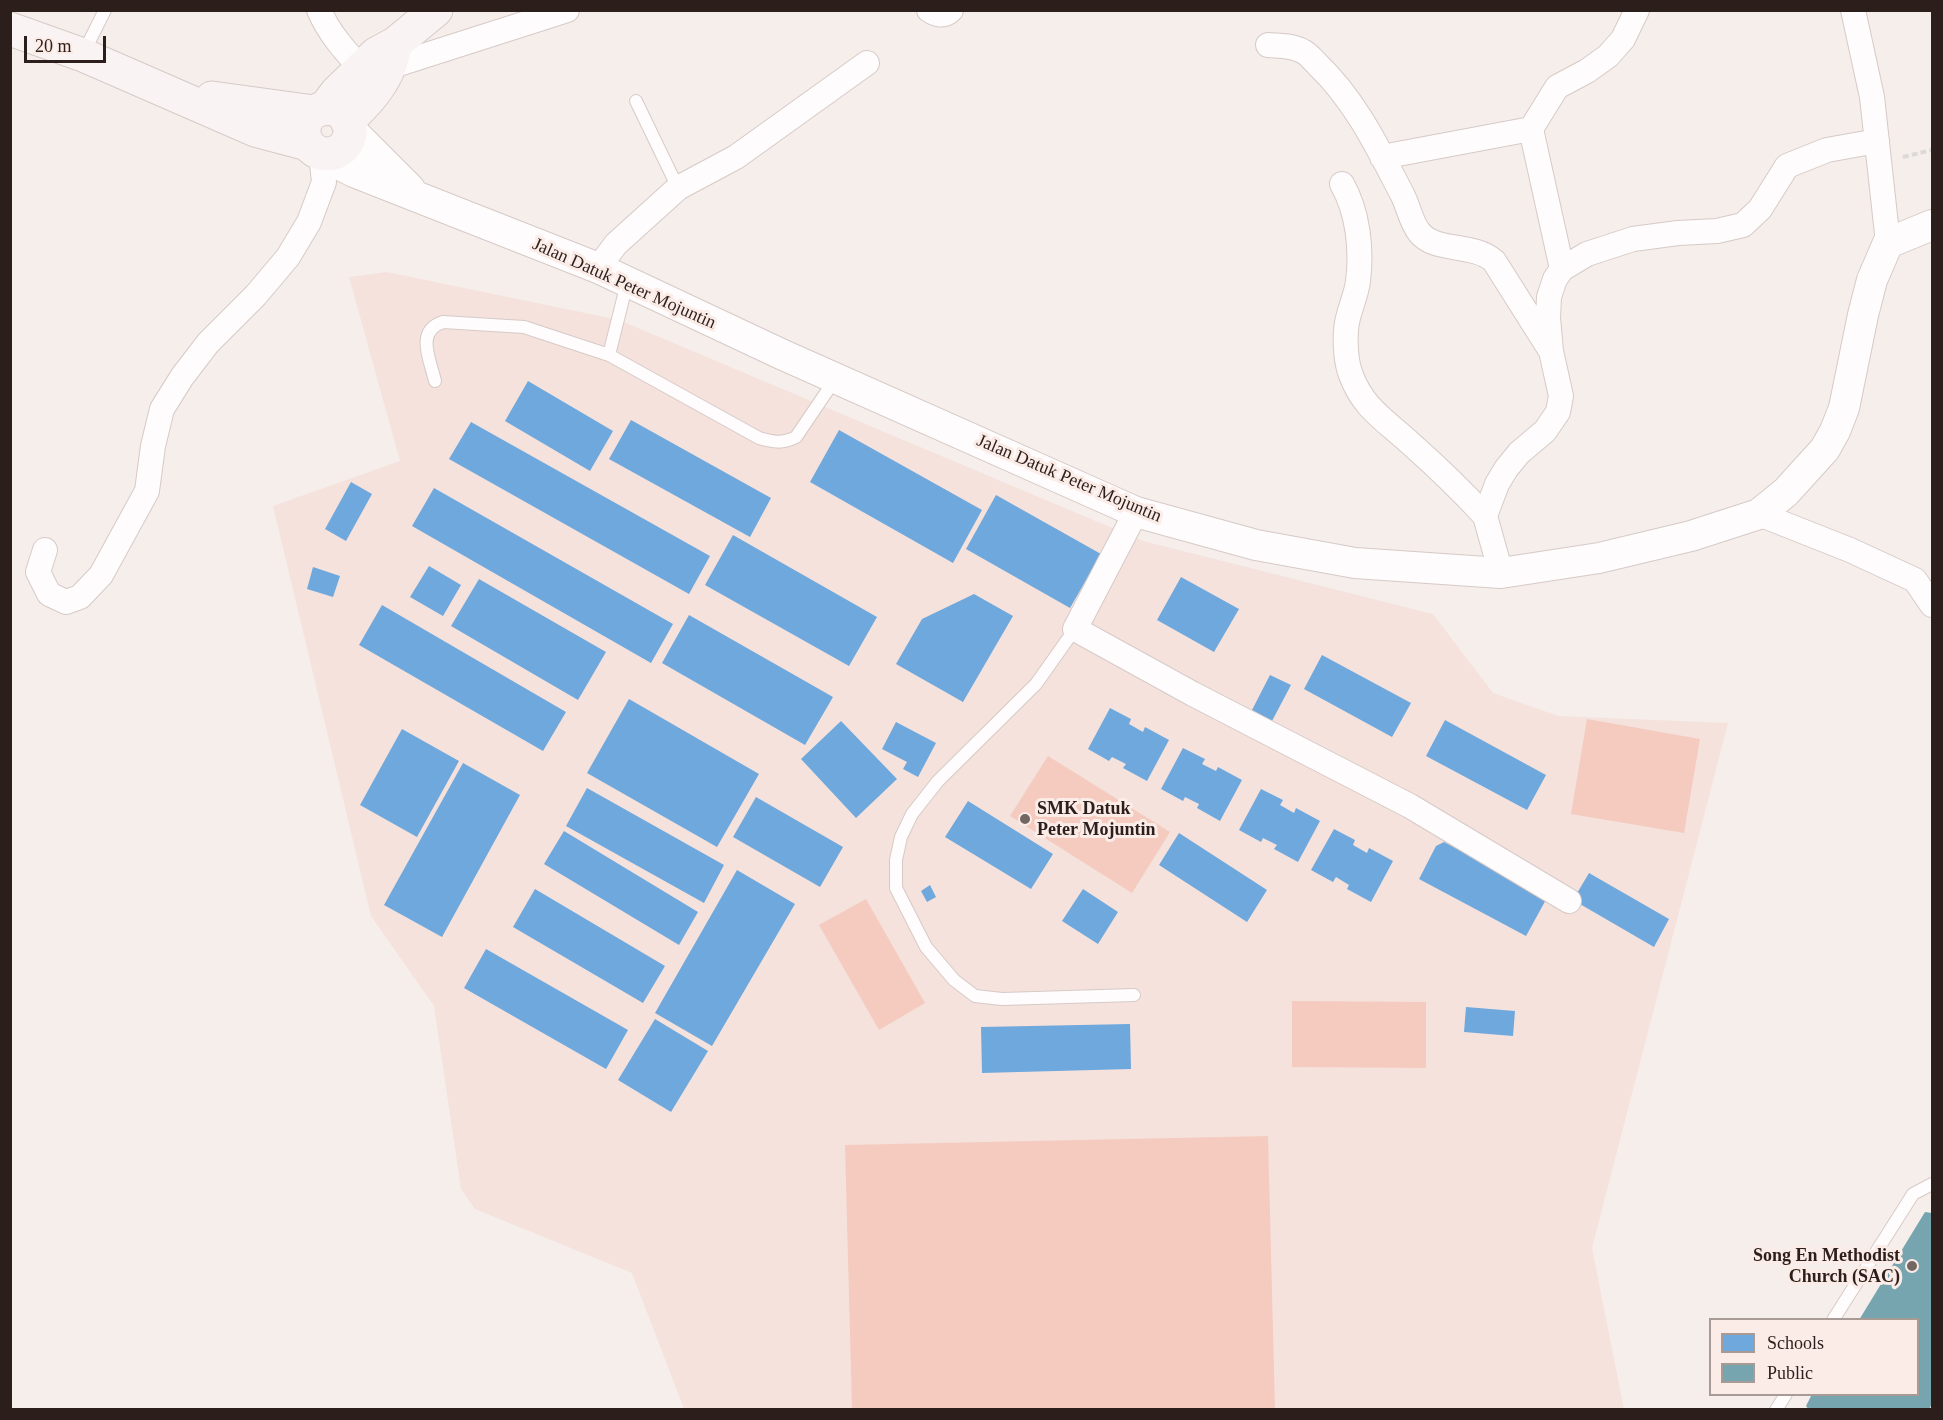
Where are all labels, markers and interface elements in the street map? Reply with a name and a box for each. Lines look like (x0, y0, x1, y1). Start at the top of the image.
scale bar (27, 24, 110, 62)
text: 20 m (35, 36, 72, 56)
street label: Jalan Datuk Peter Mojuntin (529, 234, 719, 334)
street label: Jalan Datuk Peter Mojuntin (973, 430, 1165, 528)
place label: SMK Datuk Peter Mojuntin (1037, 798, 1155, 840)
marker: SMK Datuk Peter Mojuntin (1018, 812, 1032, 826)
place label: Song En Methodist Church (SAC) (1753, 1245, 1900, 1288)
marker: Song En Methodist Church (SAC) (1905, 1259, 1919, 1273)
legend (1709, 1318, 1919, 1396)
text: Schools (1767, 1333, 1824, 1353)
text: Public (1767, 1363, 1813, 1383)

